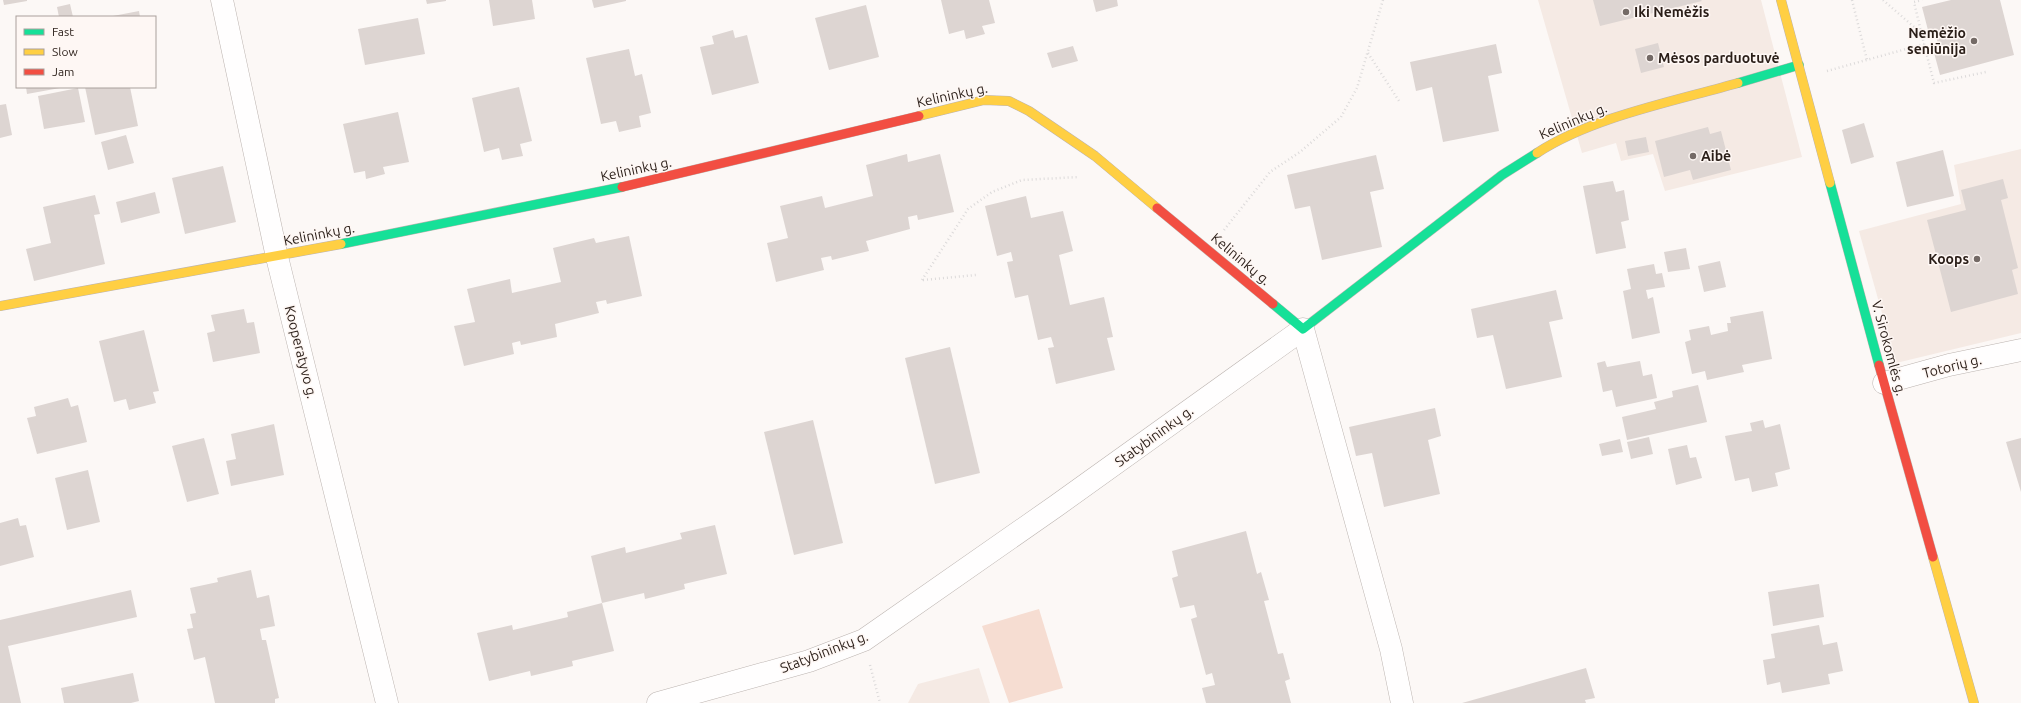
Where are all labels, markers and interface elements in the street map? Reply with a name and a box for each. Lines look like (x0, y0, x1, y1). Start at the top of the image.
place label: Iki Nemėžis (1634, 4, 1710, 20)
marker: Iki Nemėžis (1621, 7, 1631, 17)
legend (16, 16, 156, 88)
text: Fast (52, 25, 74, 38)
place label: Nemėžio seniūnija (1907, 25, 1966, 57)
marker: Nemėžio seniūnija (1969, 36, 1979, 46)
text: Slow (52, 45, 78, 58)
place label: Mėsos parduotuvė (1658, 50, 1780, 66)
marker: Mėsos parduotuvė (1645, 53, 1655, 63)
text: Jam (52, 65, 74, 78)
street label: Kelininkų g. (915, 80, 989, 110)
street label: Kelininkų g. (1537, 100, 1609, 142)
place label: Aibė (1701, 148, 1731, 164)
marker: Aibė (1688, 151, 1698, 161)
street label: Kelininkų g. (599, 154, 673, 184)
street label: Kelininkų g. (282, 219, 356, 249)
street label: Kelininkų g. (1208, 230, 1274, 288)
place label: Koops (1928, 251, 1969, 267)
marker: Koops (1972, 254, 1982, 264)
street label: V. Sirokomlės g. (1869, 299, 1909, 397)
street label: Kooperatyvo g. (282, 304, 320, 400)
street label: Totorių g. (1921, 351, 1983, 381)
street label: Statybininkų g. (1112, 402, 1196, 470)
street label: Statybininkų g. (778, 628, 870, 676)

